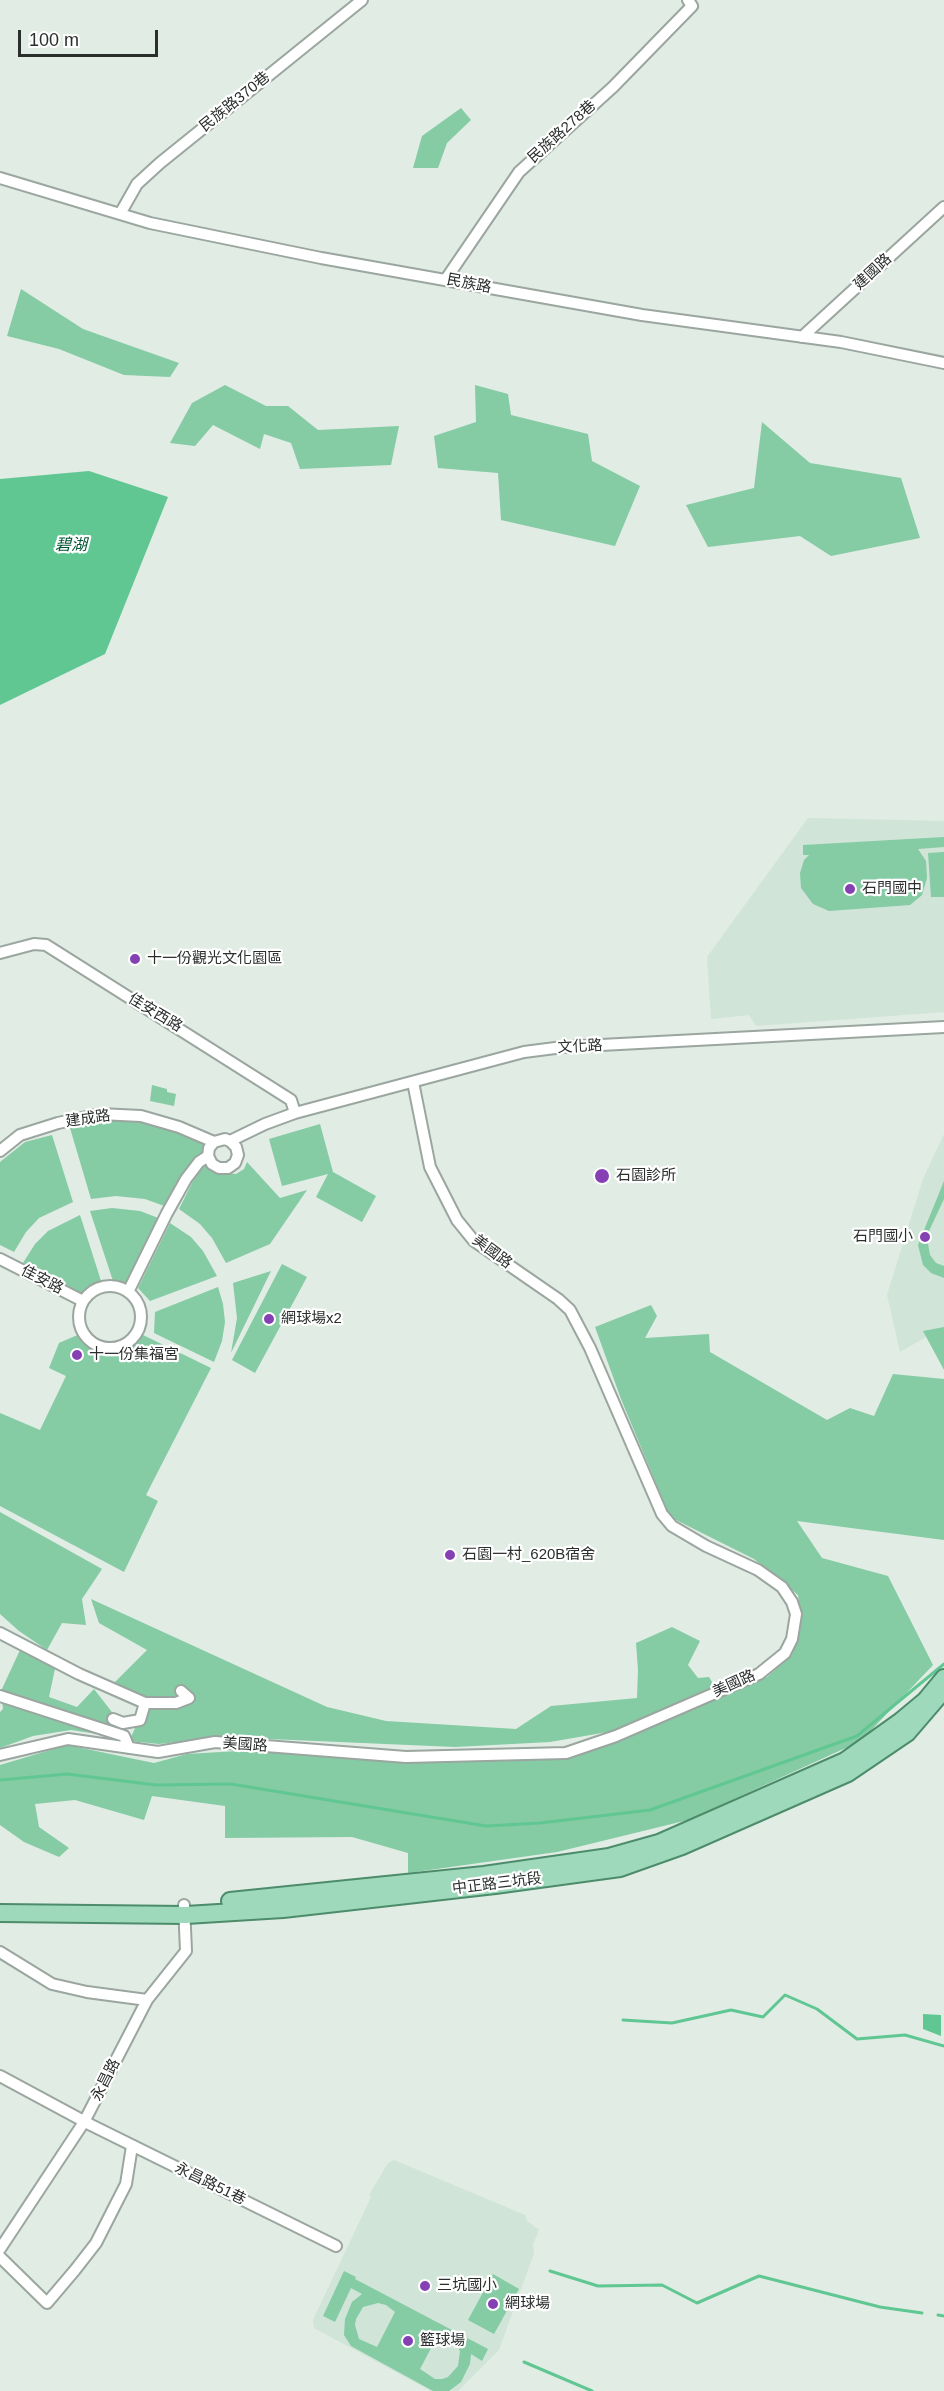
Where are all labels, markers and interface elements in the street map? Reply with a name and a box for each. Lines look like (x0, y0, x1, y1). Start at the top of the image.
scale bar (21, 18, 160, 56)
text: 100 m (29, 30, 79, 50)
street label: 民族路370巷 (196, 68, 274, 136)
street label: 民族路278巷 (524, 97, 600, 167)
street label: 建國路 (850, 250, 896, 294)
street label: 民族路 (445, 271, 493, 297)
water label: 碧湖 (55, 536, 87, 556)
place label: 石門國中 (862, 880, 922, 898)
marker: 石門國中 (843, 882, 857, 896)
place label: 十一份觀光文化園區 (147, 950, 282, 968)
marker: 十一份觀光文化園區 (128, 952, 142, 966)
street label: 佳安西路 (125, 990, 185, 1036)
street label: 文化路 (557, 1037, 603, 1057)
street label: 建成路 (64, 1107, 112, 1131)
marker: 石園診所 (593, 1167, 611, 1185)
place label: 石園診所 (616, 1167, 676, 1185)
place label: 石門國小 (853, 1228, 913, 1246)
marker: 石門國小 (918, 1230, 932, 1244)
street label: 美國路 (469, 1231, 515, 1273)
street label: 佳安路 (18, 1262, 66, 1298)
place label: 網球場x2 (281, 1310, 342, 1328)
marker: 網球場x2 (262, 1312, 276, 1326)
place label: 十一份集福宮 (89, 1346, 179, 1364)
marker: 十一份集福宮 (70, 1348, 84, 1362)
place label: 石園一村_620B宿舍 (462, 1546, 595, 1564)
marker: 石園一村_620B宿舍 (443, 1548, 457, 1562)
street label: 美國路 (710, 1667, 758, 1701)
street label: 美國路 (222, 1734, 268, 1756)
street label: 中正路三坑段 (451, 1870, 543, 1898)
street label: 永昌路 (88, 2056, 124, 2104)
street label: 永昌路51巷 (172, 2159, 248, 2209)
place label: 三坑國小 (437, 2277, 497, 2295)
marker: 三坑國小 (418, 2279, 432, 2293)
place label: 網球場 (505, 2295, 550, 2313)
marker: 網球場 (486, 2297, 500, 2311)
place label: 籃球場 (420, 2332, 465, 2350)
marker: 籃球場 (401, 2334, 415, 2348)

